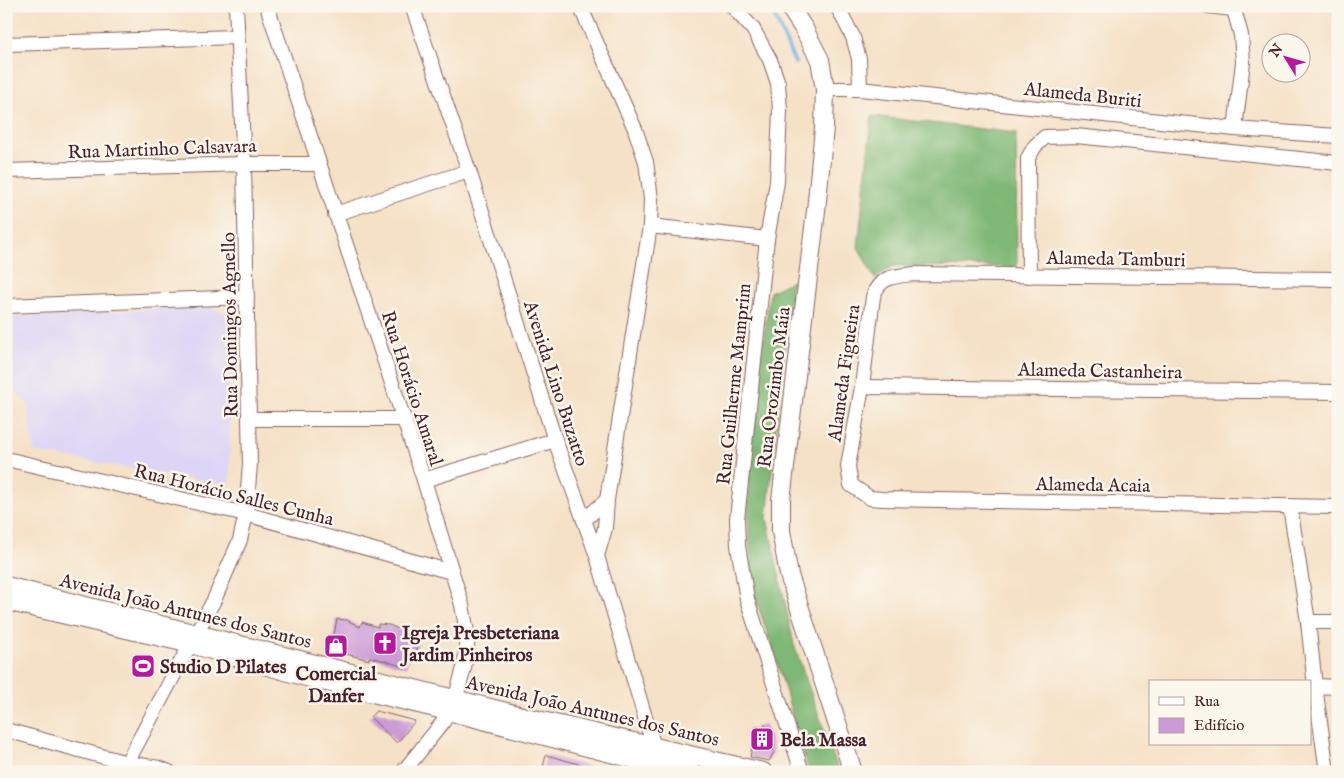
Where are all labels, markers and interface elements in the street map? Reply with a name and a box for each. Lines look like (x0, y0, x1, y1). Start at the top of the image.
north arrow (1262, 32, 1312, 82)
text: N (1265, 41, 1287, 62)
street label: Alameda Buriti (1022, 78, 1143, 114)
street label: Rua Martinho Calsavara (67, 135, 258, 165)
street label: Rua Domingos Agnello (217, 232, 245, 418)
street label: Alameda Tamburi (1045, 247, 1186, 273)
street label: Rua Guilherme Mamprim (712, 282, 758, 486)
street label: Avenida Lino Buzatto (517, 297, 593, 470)
street label: Alameda Figueira (823, 302, 867, 444)
street label: Rua Orozimbo Maia (753, 305, 797, 469)
street label: Rua Horácio Amaral (375, 308, 448, 470)
street label: Alameda Castanheira (1017, 359, 1183, 385)
street label: Rua Horácio Salles Cunha (131, 459, 337, 533)
street label: Alameda Acaia (1034, 473, 1151, 499)
street label: Avenida João Antunes dos Santos (56, 569, 314, 655)
place label: Igreja Presbeteriana Jardim Pinheiros (399, 622, 560, 668)
church icon: Igreja Presbeteriana Jardim Pinheiros (372, 630, 398, 656)
shop icon: Comercial Danfer (323, 633, 349, 659)
sports icon: Studio D Pilates (130, 653, 156, 679)
place label: Studio D Pilates (160, 656, 287, 680)
place label: Comercial Danfer (296, 663, 377, 709)
street label: Avenida João Antunes dos Santos (463, 671, 721, 753)
legend (1149, 680, 1312, 746)
text: Rua (1194, 692, 1220, 711)
text: Edifício (1194, 716, 1244, 735)
building icon: Bela Massa (749, 726, 775, 752)
place label: Bela Massa (780, 729, 867, 753)

